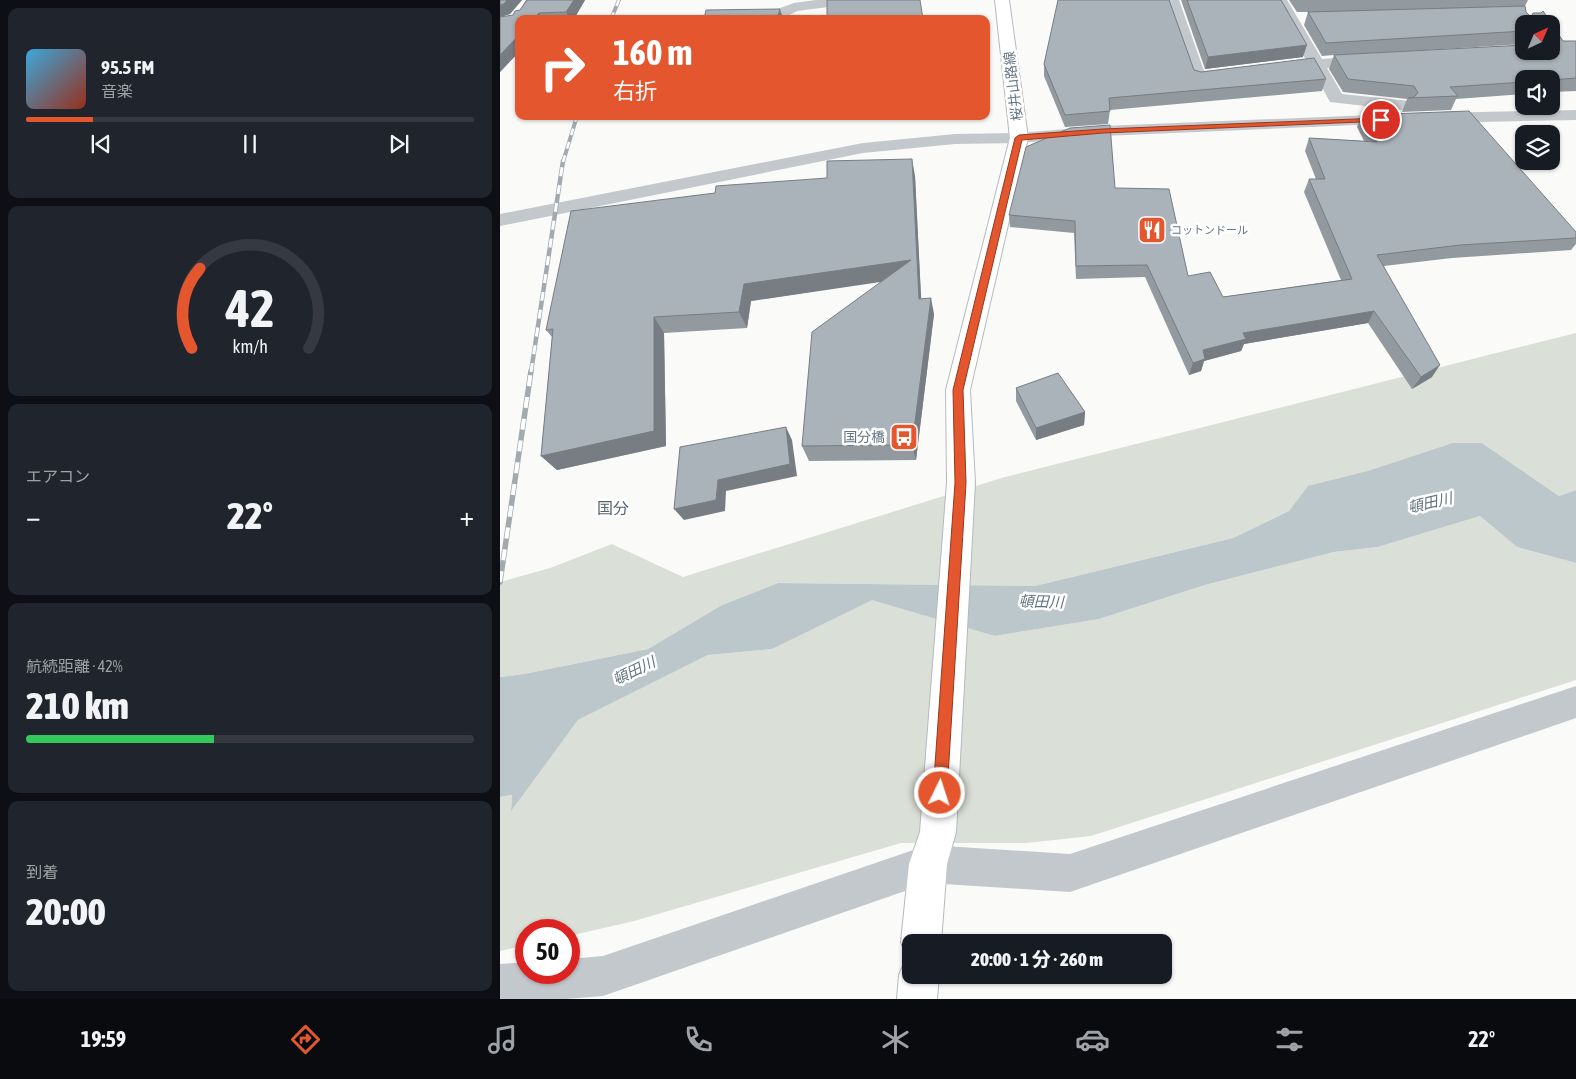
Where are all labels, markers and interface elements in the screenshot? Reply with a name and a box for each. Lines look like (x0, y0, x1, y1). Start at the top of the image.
north arrow (1515, 15, 1560, 60)
map controls (1515, 15, 1560, 170)
text: 160 m (613, 32, 692, 72)
icon: right (530, 35, 595, 100)
street label: 桜井山路線 (1001, 50, 1025, 122)
text: 95.5 FM (101, 56, 154, 78)
button: sound (1515, 70, 1560, 115)
text: 右折 (613, 78, 657, 104)
text: 音楽 (101, 82, 133, 100)
pin (1360, 99, 1402, 141)
icon: arrive (1367, 106, 1395, 134)
button: layers (1515, 125, 1560, 170)
icon: previous (87, 130, 115, 158)
icon: pause (236, 130, 264, 158)
icon: next (385, 130, 413, 158)
restaurant icon: コットンドール (1137, 215, 1167, 245)
place label: コットンドール (1171, 224, 1248, 236)
text: 42 (225, 278, 274, 338)
text: km/h (232, 336, 268, 357)
bus stop icon: 国分橋 (889, 422, 919, 452)
place label: 国分橋 (843, 429, 885, 445)
text: エアコン (26, 467, 90, 485)
water label: 頓田川 (1406, 489, 1456, 516)
text: 22° (227, 494, 273, 537)
district label: 国分 (597, 499, 629, 517)
text: − (26, 500, 41, 532)
text: + (459, 500, 474, 532)
water label: 頓田川 (1018, 593, 1066, 610)
water label: 頓田川 (610, 652, 660, 688)
text: 航続距離 · 42% (26, 657, 123, 675)
text: 210 km (26, 684, 129, 727)
position arrow (913, 766, 965, 818)
text: 到着 (26, 863, 58, 881)
text: 20:00 (26, 890, 106, 933)
speed limit sign: 50 (515, 919, 580, 984)
text: 20:00 · 1 分 · 260 m (971, 948, 1103, 970)
icon: directions (288, 1022, 323, 1057)
icon: music (485, 1022, 520, 1057)
icon: phone (681, 1022, 716, 1057)
icon: climate (878, 1022, 913, 1057)
icon: car (1075, 1022, 1110, 1057)
icon: filters (1272, 1022, 1307, 1057)
text: 19:59 (81, 1026, 126, 1052)
text: 22° (1468, 1026, 1495, 1052)

